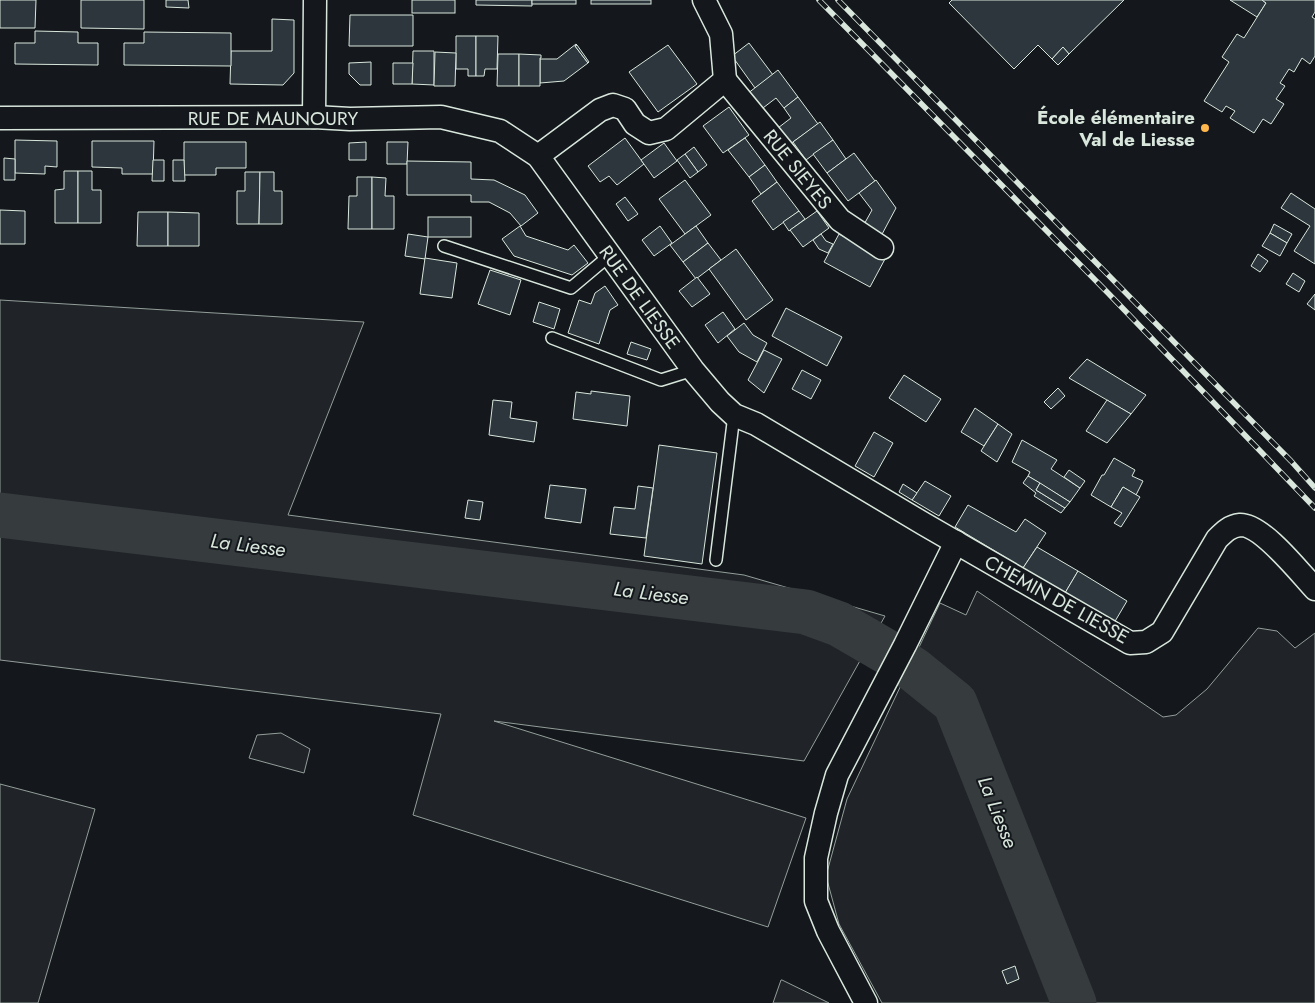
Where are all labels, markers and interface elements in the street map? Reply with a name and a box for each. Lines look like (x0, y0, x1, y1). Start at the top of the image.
place label: École élémentaire Val de Liesse (1037, 104, 1195, 153)
street label: RUE DE MAUNOURY (188, 105, 359, 132)
marker: École élémentaire Val de Liesse (1199, 122, 1211, 134)
street label: RUE SIEYES (757, 124, 838, 215)
street label: RUE DE LIESSE (593, 240, 687, 355)
water label: La Liesse (209, 527, 287, 564)
street label: CHEMIN DE LIESSE (980, 548, 1134, 650)
water label: La Liesse (612, 575, 690, 612)
water label: La Liesse (970, 772, 1025, 853)

